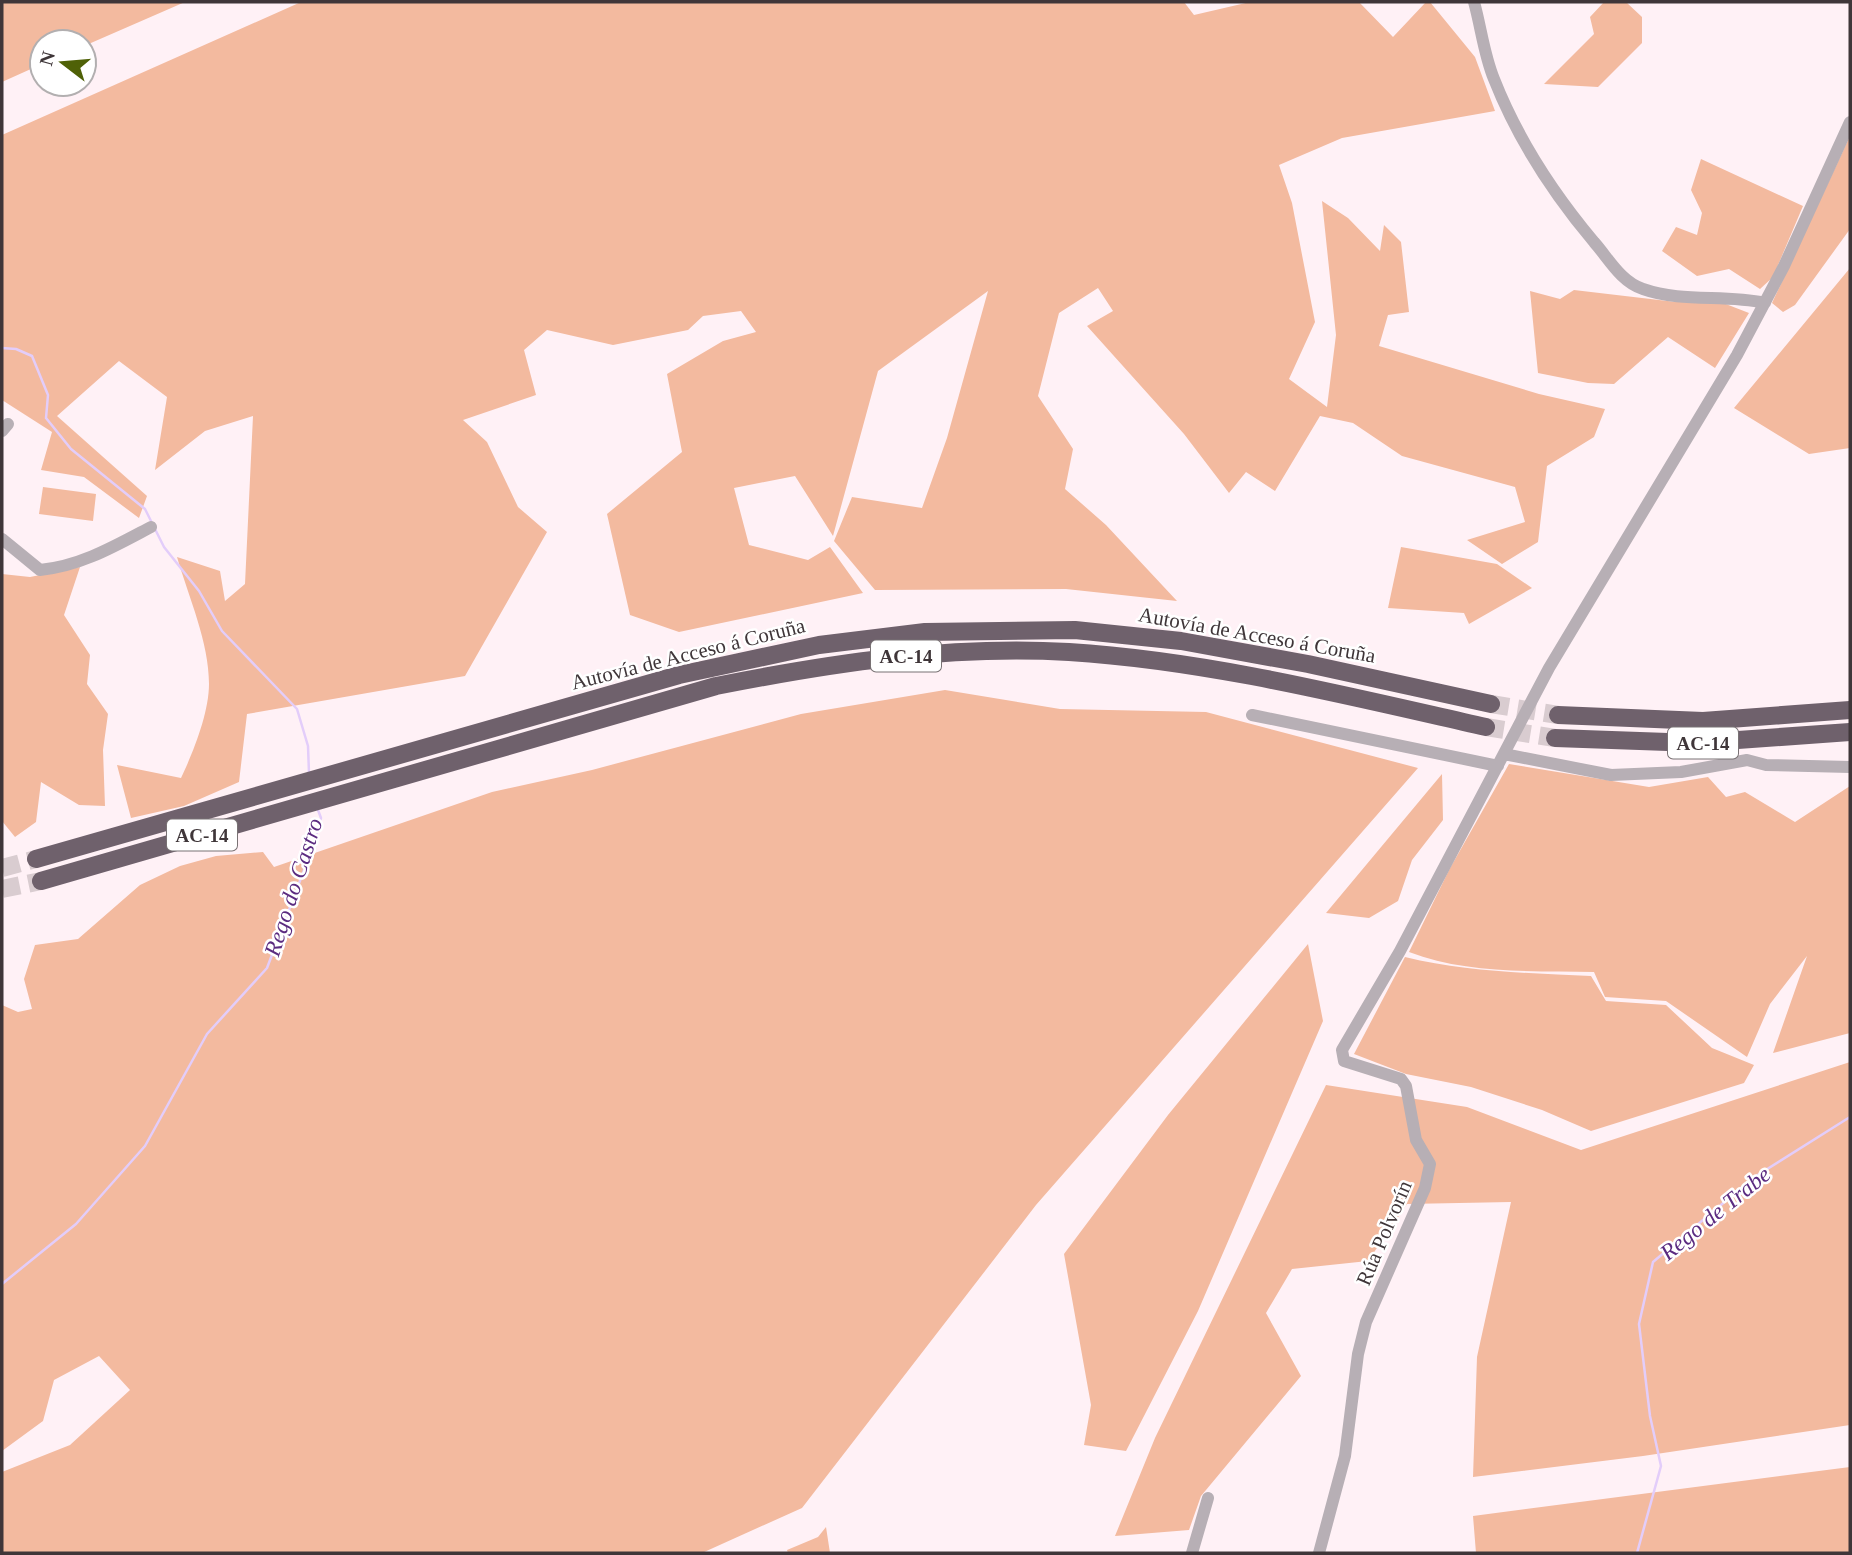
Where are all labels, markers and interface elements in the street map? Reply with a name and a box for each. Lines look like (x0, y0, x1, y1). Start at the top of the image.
north arrow (28, 28, 98, 98)
text: N (35, 49, 59, 68)
street label: Autovía de Acceso á Coruña (1137, 602, 1378, 668)
street label: Autovía de Acceso á Coruña (569, 613, 808, 695)
road number: AC-14 (871, 640, 941, 671)
road number: AC-14 (1668, 728, 1738, 758)
water label: Rego do Castro (259, 815, 328, 960)
road number: AC-14 (167, 820, 237, 850)
water label: Rego de Trabe (1655, 1161, 1775, 1266)
street label: Rúa Polvorín (1351, 1177, 1417, 1289)

